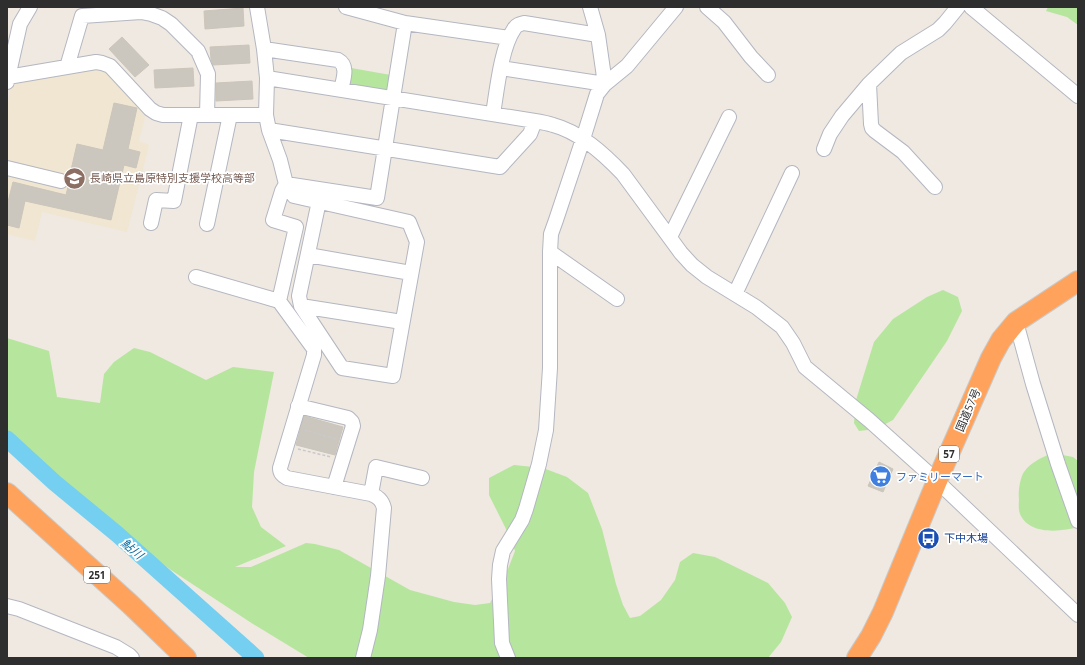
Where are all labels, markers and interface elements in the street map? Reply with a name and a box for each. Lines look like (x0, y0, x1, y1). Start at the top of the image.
school or university icon: 長崎県立島原特別支援学校高等部 (61, 165, 87, 191)
place label: 長崎県立島原特別支援学校高等部 (90, 170, 255, 185)
street label: 国道57号 (952, 386, 983, 434)
road number: 57 (939, 446, 959, 462)
supermarket icon: ファミリーマート (868, 464, 894, 490)
place label: ファミリーマート (896, 469, 984, 484)
bus stop icon: 下中木場 (915, 525, 941, 551)
place label: 下中木場 (944, 530, 988, 545)
water label: 鮎川 (118, 534, 148, 564)
road number: 251 (84, 567, 110, 583)

